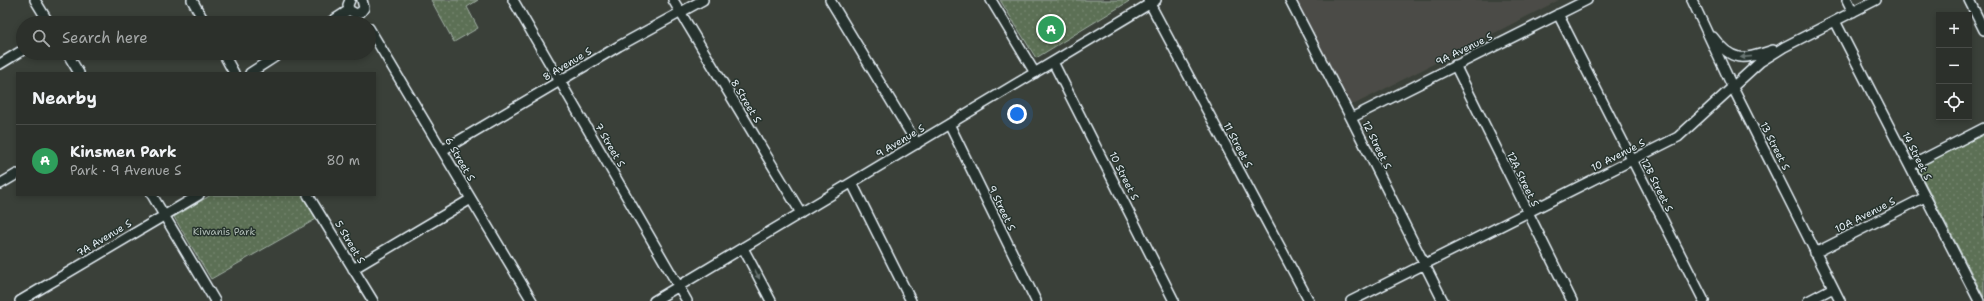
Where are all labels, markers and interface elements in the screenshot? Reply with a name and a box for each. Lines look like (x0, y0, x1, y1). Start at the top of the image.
map controls (1936, 12, 1972, 120)
button: + (1936, 12, 1972, 48)
pin: A (1038, 14, 1064, 44)
search box (16, 16, 376, 60)
icon: search (30, 27, 52, 49)
text: Search here (62, 28, 148, 48)
street label: 9A Avenue S (1433, 29, 1495, 68)
street label: 8 Avenue S (540, 44, 594, 84)
button: − (1936, 48, 1972, 84)
one-way arrow (1740, 54, 1753, 60)
street label: 8 Street S (728, 77, 764, 126)
button: locate (1936, 84, 1972, 120)
text: Nearby (32, 87, 97, 109)
your location (1007, 104, 1027, 124)
street label: 12 Street S (1360, 119, 1395, 172)
street label: 11 Street S (1221, 120, 1256, 170)
street label: 13 Street S (1757, 120, 1793, 173)
street label: 7 Street S (592, 121, 628, 170)
street label: 9 Avenue S (873, 121, 927, 161)
street label: 14 Street S (1899, 130, 1935, 183)
street label: 6 Street S (442, 135, 478, 184)
street label: 10 Avenue S (1589, 136, 1647, 174)
text: Kinsmen Park (70, 142, 177, 162)
street label: 10 Street S (1106, 150, 1142, 203)
street label: 12A Street S (1504, 150, 1542, 209)
text: A (40, 152, 50, 169)
text: 80 m (326, 152, 360, 169)
street label: 12B Street S (1638, 156, 1676, 214)
text: Park · 9 Avenue S (70, 162, 181, 179)
street label: 9 Street S (985, 183, 1019, 233)
street label: 10A Avenue S (1833, 194, 1898, 236)
street label: 7A Avenue S (74, 216, 134, 259)
street label: 5 Street S (332, 218, 368, 266)
park label: Kiwanis Park (193, 225, 255, 238)
one-way arrow (754, 269, 760, 280)

